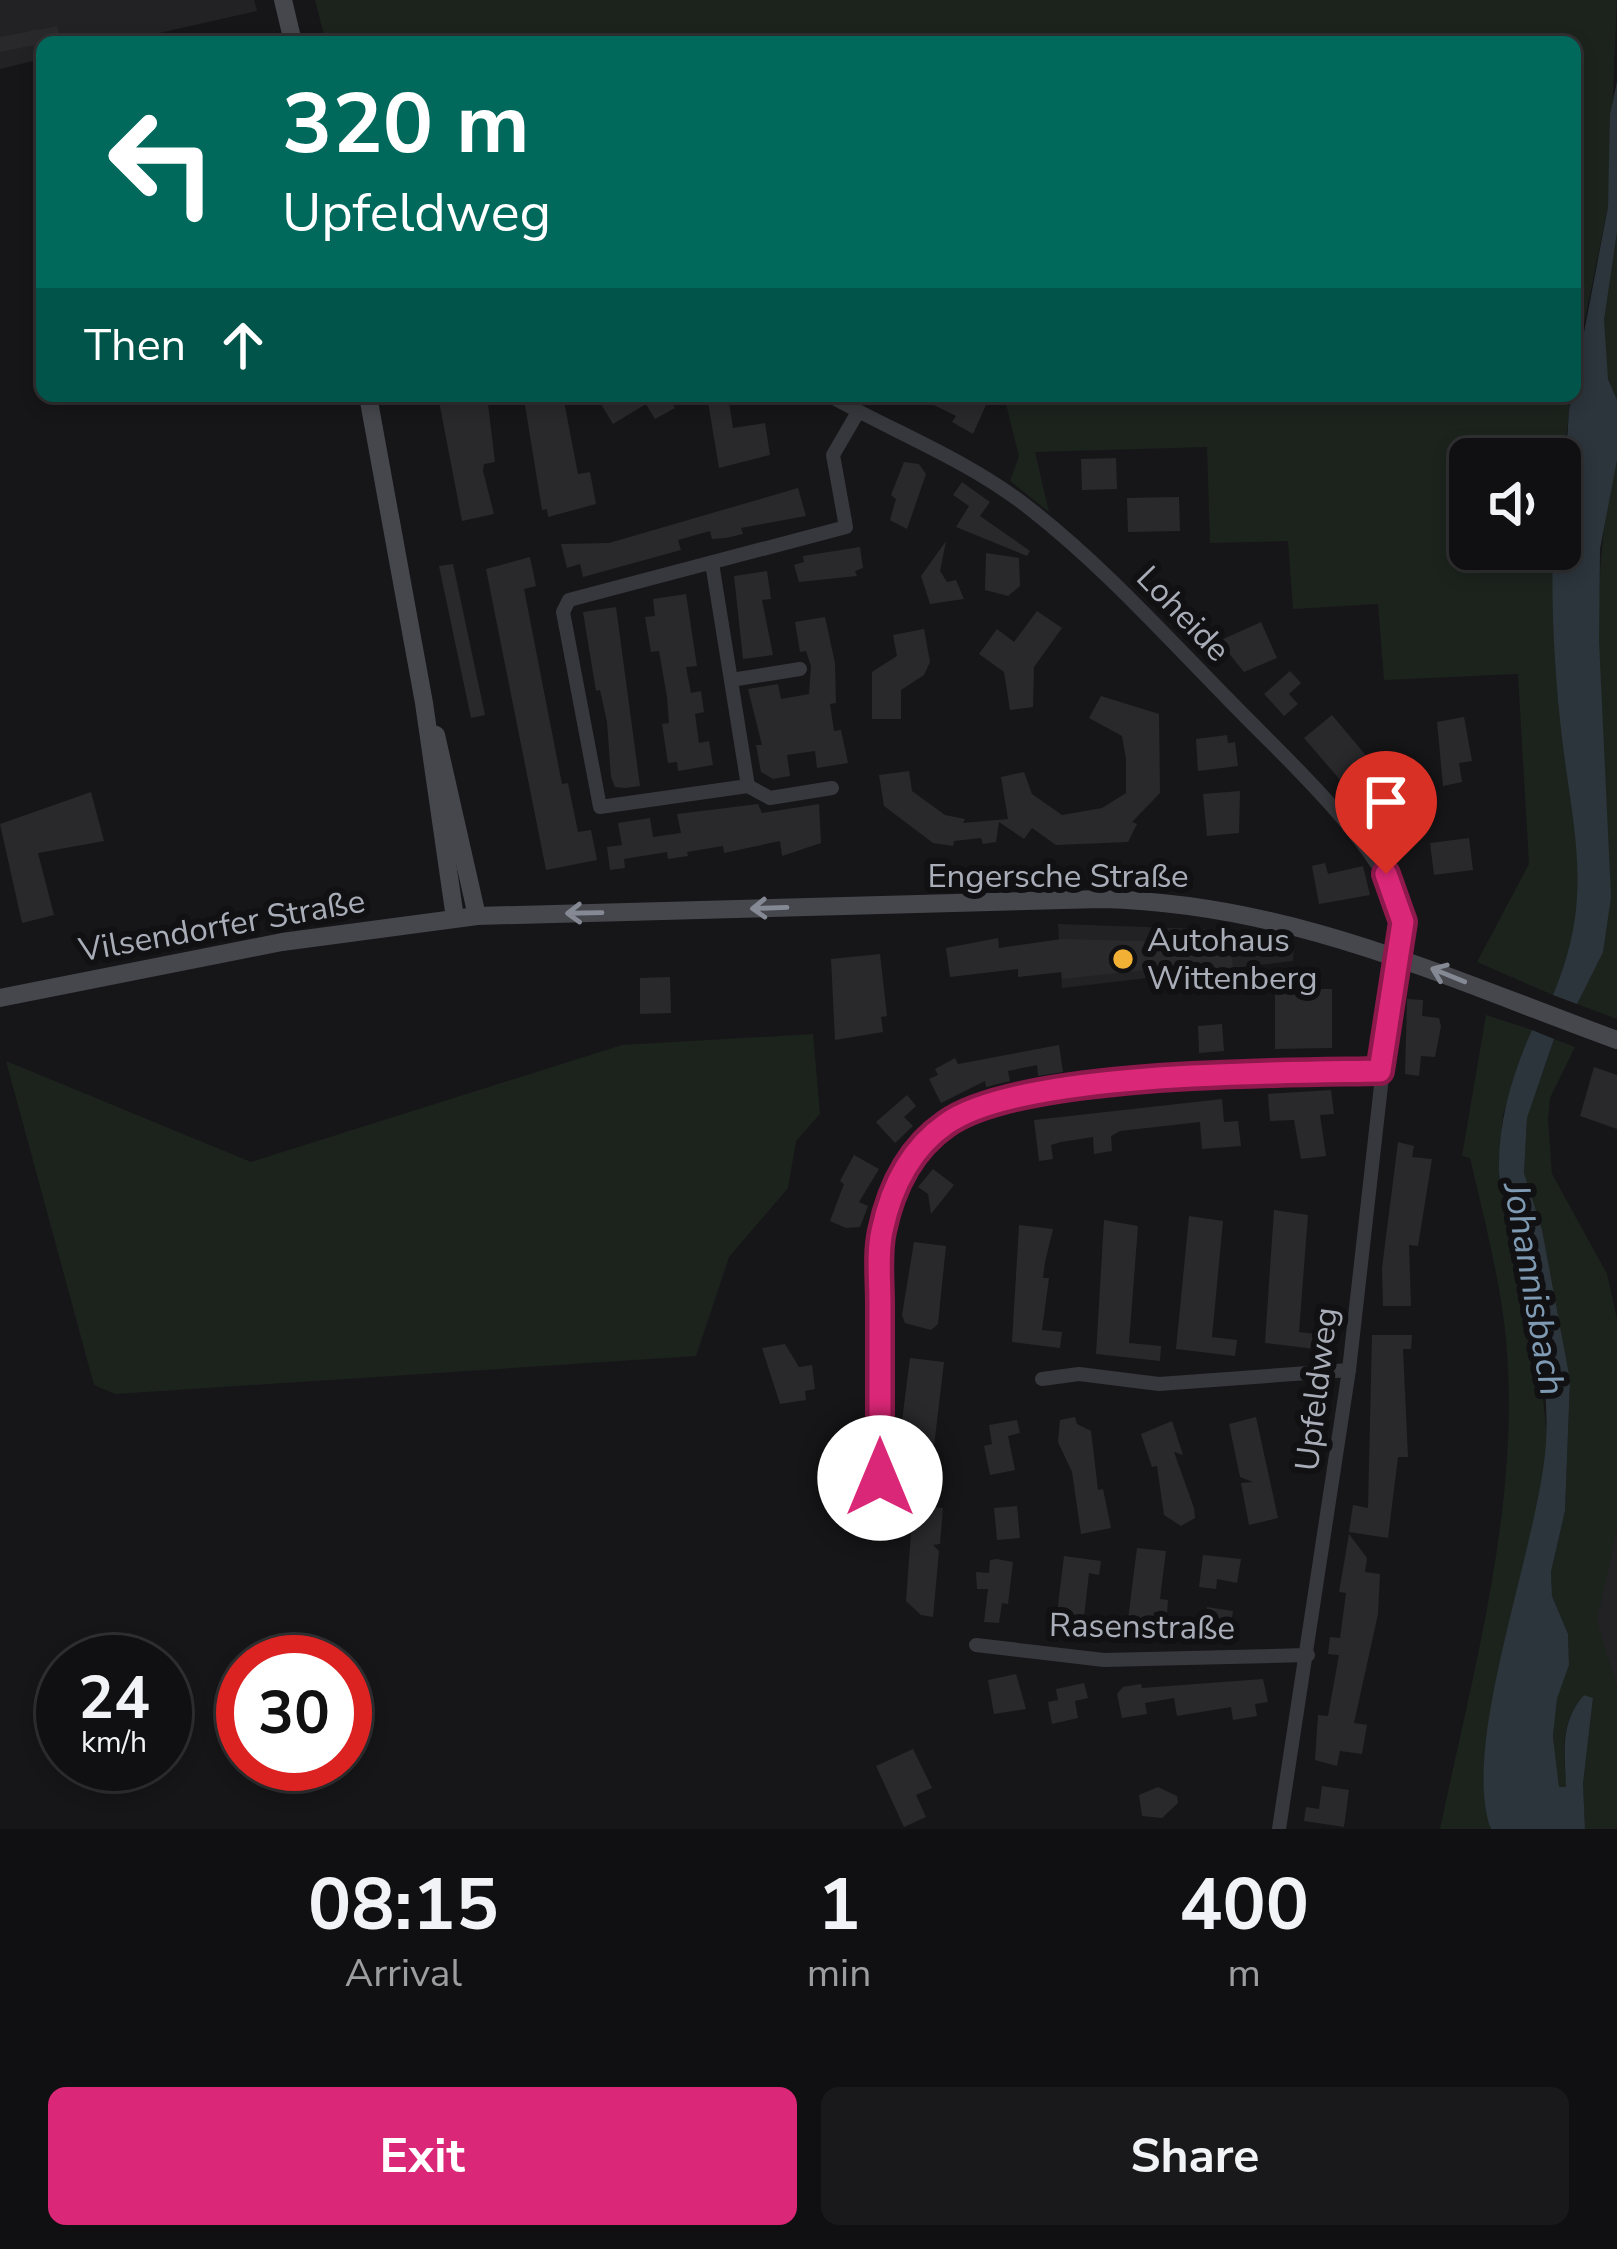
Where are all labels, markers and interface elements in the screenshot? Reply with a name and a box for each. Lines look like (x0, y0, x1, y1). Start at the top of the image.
text: 320 m (282, 67, 530, 182)
icon: left (84, 84, 240, 240)
text: Upfeldweg (282, 176, 551, 250)
icon: ahead (210, 312, 276, 378)
text: Then (84, 315, 186, 376)
map controls (1449, 438, 1581, 570)
button: sound (1449, 438, 1581, 570)
street label: Loheide (1126, 556, 1240, 672)
pin (1335, 751, 1437, 874)
icon: arrive (1353, 769, 1419, 835)
street label: Engersche Straße (927, 854, 1189, 899)
street label: Vilsendorfer Straße (75, 879, 369, 973)
one-way arrow (750, 897, 789, 920)
one-way arrow (565, 901, 604, 924)
place label: Autohaus Wittenberg (1147, 918, 1318, 1001)
marker: Autohaus Wittenberg (1110, 946, 1136, 972)
one-way arrow (1430, 963, 1467, 984)
water label: Johannisbach (1491, 1177, 1577, 1399)
street label: Upfeldweg (1285, 1305, 1349, 1473)
position arrow (817, 1415, 943, 1541)
street label: Rasenstraße (1049, 1603, 1235, 1651)
speed limit sign: 30 (216, 1635, 372, 1791)
text: 24 (78, 1657, 150, 1739)
text: km/h (81, 1722, 147, 1763)
text: 08:15 (308, 1856, 499, 1954)
text: 1 (817, 1856, 861, 1954)
text: 400 (1179, 1856, 1309, 1954)
text: Arrival (345, 1947, 462, 2000)
text: min (807, 1947, 871, 2000)
text: m (1227, 1947, 1261, 2000)
button: Exit (48, 2087, 797, 2225)
button: Share (821, 2087, 1569, 2225)

